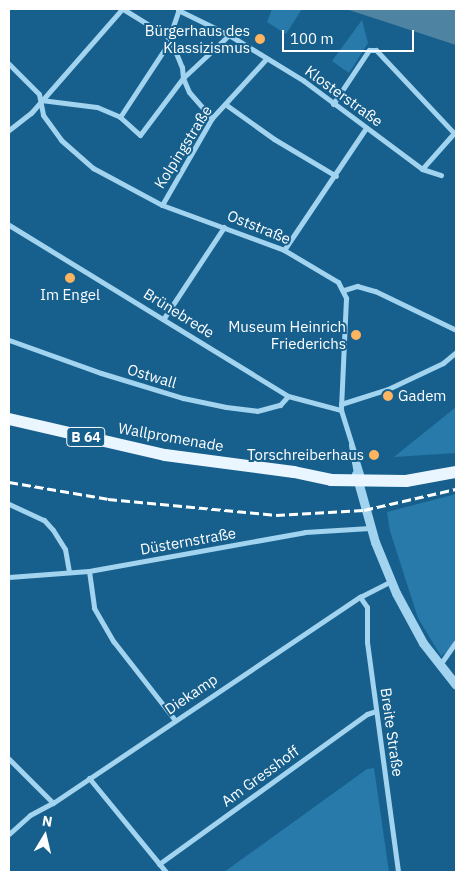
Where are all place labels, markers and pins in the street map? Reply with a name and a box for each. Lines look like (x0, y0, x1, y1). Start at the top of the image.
place label: Bürgerhaus des Klassizismus (145, 21, 250, 56)
marker: Bürgerhaus des Klassizismus (254, 33, 266, 45)
marker: Im Engel (64, 272, 76, 284)
place label: Im Engel (40, 286, 100, 304)
place label: Museum Heinrich Friederichs (228, 317, 346, 352)
marker: Museum Heinrich Friederichs (350, 329, 362, 341)
place label: Gadem (398, 387, 446, 405)
marker: Gadem (382, 390, 394, 402)
place label: Torschreiberhaus (247, 446, 364, 464)
marker: Torschreiberhaus (368, 449, 380, 461)

